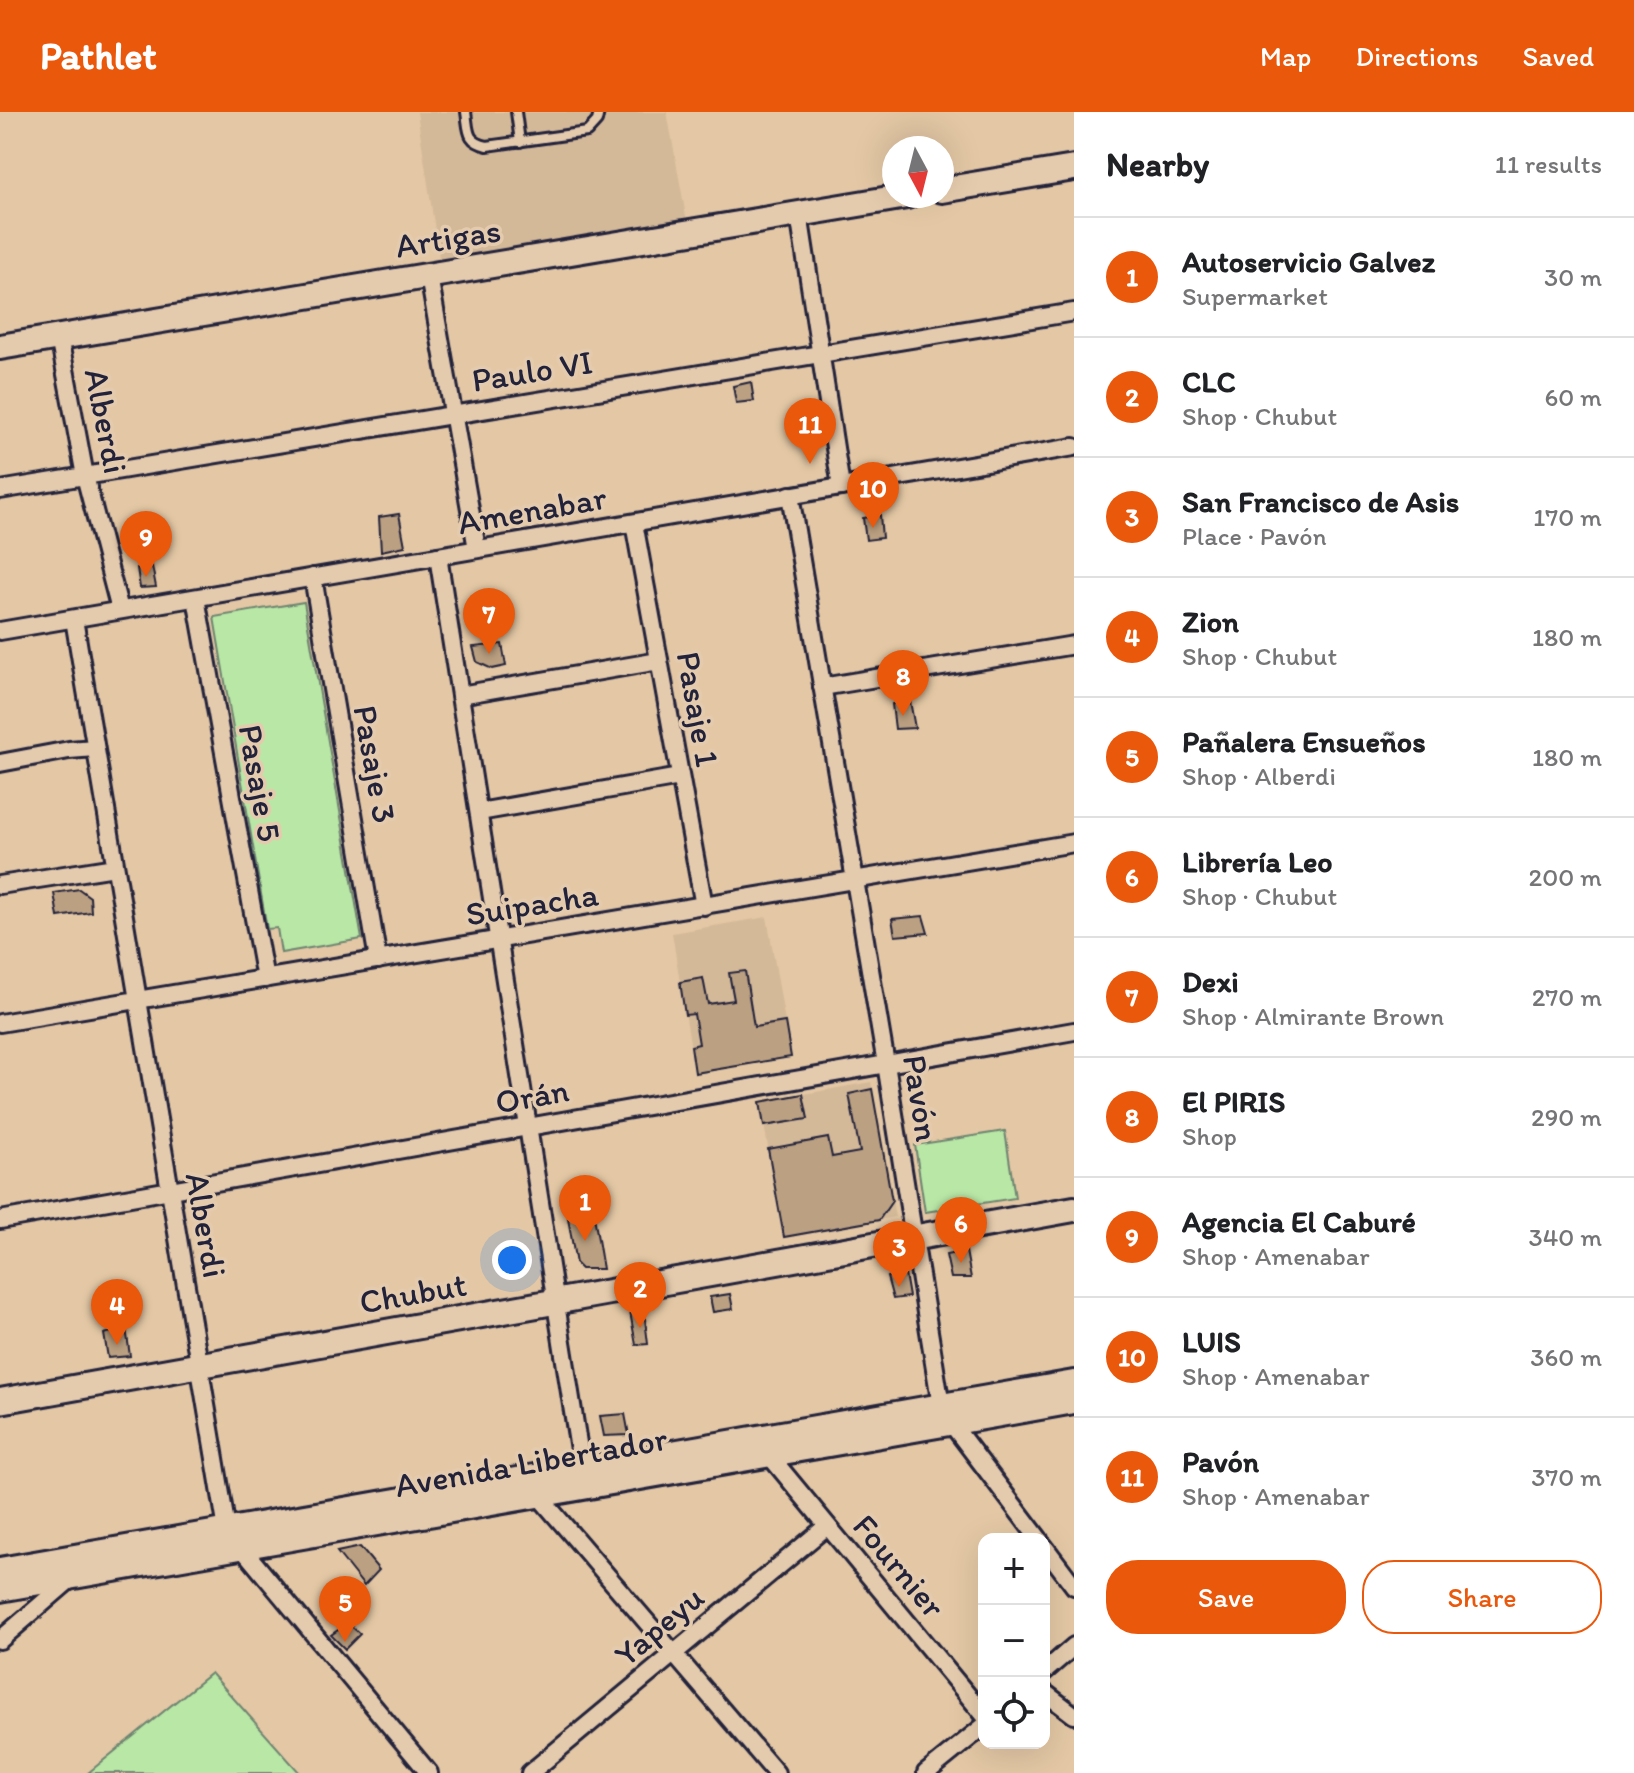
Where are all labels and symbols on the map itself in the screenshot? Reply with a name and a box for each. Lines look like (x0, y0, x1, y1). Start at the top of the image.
north arrow (882, 136, 954, 208)
street label: Artigas (392, 209, 504, 267)
street label: Paulo VI (469, 341, 595, 401)
street label: Alberdi (76, 365, 136, 477)
pin: 11 (784, 398, 836, 464)
pin: 10 (847, 462, 899, 528)
street label: Amenabar (454, 477, 610, 543)
pin: 9 (120, 511, 172, 577)
pin: 7 (463, 588, 515, 654)
street label: Pasaje 1 (668, 648, 728, 770)
pin: 8 (877, 650, 929, 716)
street label: Pasaje 3 (344, 702, 406, 826)
street label: Pasaje 5 (230, 721, 290, 845)
street label: Suipacha (463, 873, 601, 935)
street label: Pavón (894, 1052, 948, 1144)
street label: Orán (492, 1069, 572, 1123)
street label: Alberdi (177, 1169, 235, 1281)
pin: 1 (559, 1175, 611, 1241)
pin: 6 (935, 1197, 987, 1263)
pin: 3 (873, 1221, 925, 1287)
your location (492, 1240, 532, 1280)
pin: 2 (614, 1262, 666, 1328)
street label: Chubut (356, 1263, 470, 1323)
pin: 4 (91, 1279, 143, 1345)
street label: Avenida Libertador (392, 1418, 671, 1506)
street label: Fournier (844, 1506, 954, 1626)
pin: 5 (319, 1576, 371, 1642)
street label: Yapeyu (606, 1577, 712, 1675)

